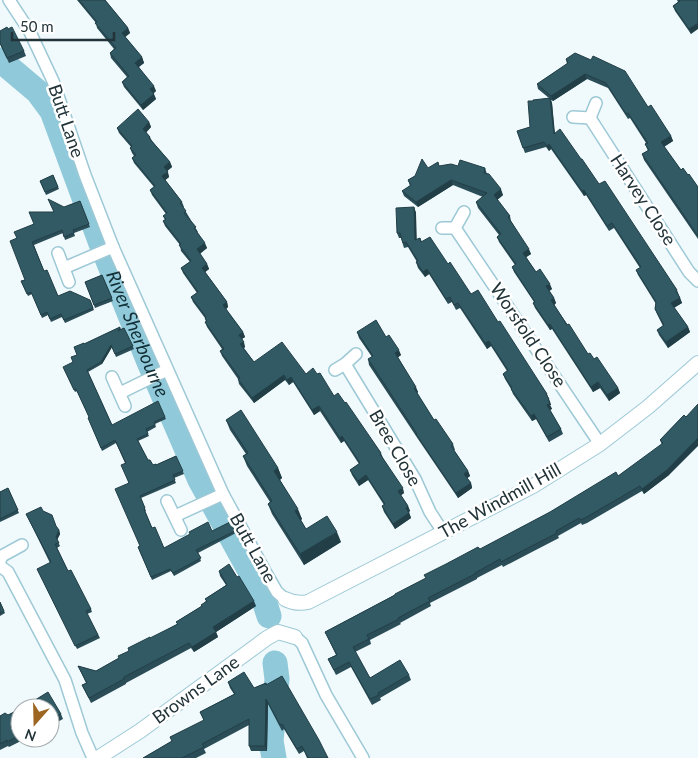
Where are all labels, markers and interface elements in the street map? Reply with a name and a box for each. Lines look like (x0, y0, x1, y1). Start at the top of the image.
scale bar (12, 10, 115, 42)
text: 50 m (20, 17, 54, 35)
street label: Butt Lane (44, 81, 90, 160)
street label: Harvey Close (606, 150, 682, 249)
water label: River Sherbourne (102, 267, 175, 400)
street label: Worsfold Close (486, 278, 572, 391)
street label: Bree Close (365, 405, 427, 490)
street label: The Windmill Hill (435, 458, 564, 543)
street label: Butt Lane (226, 509, 282, 586)
street label: Browns Lane (148, 650, 243, 728)
north arrow (10, 698, 60, 748)
text: N (22, 726, 38, 746)

